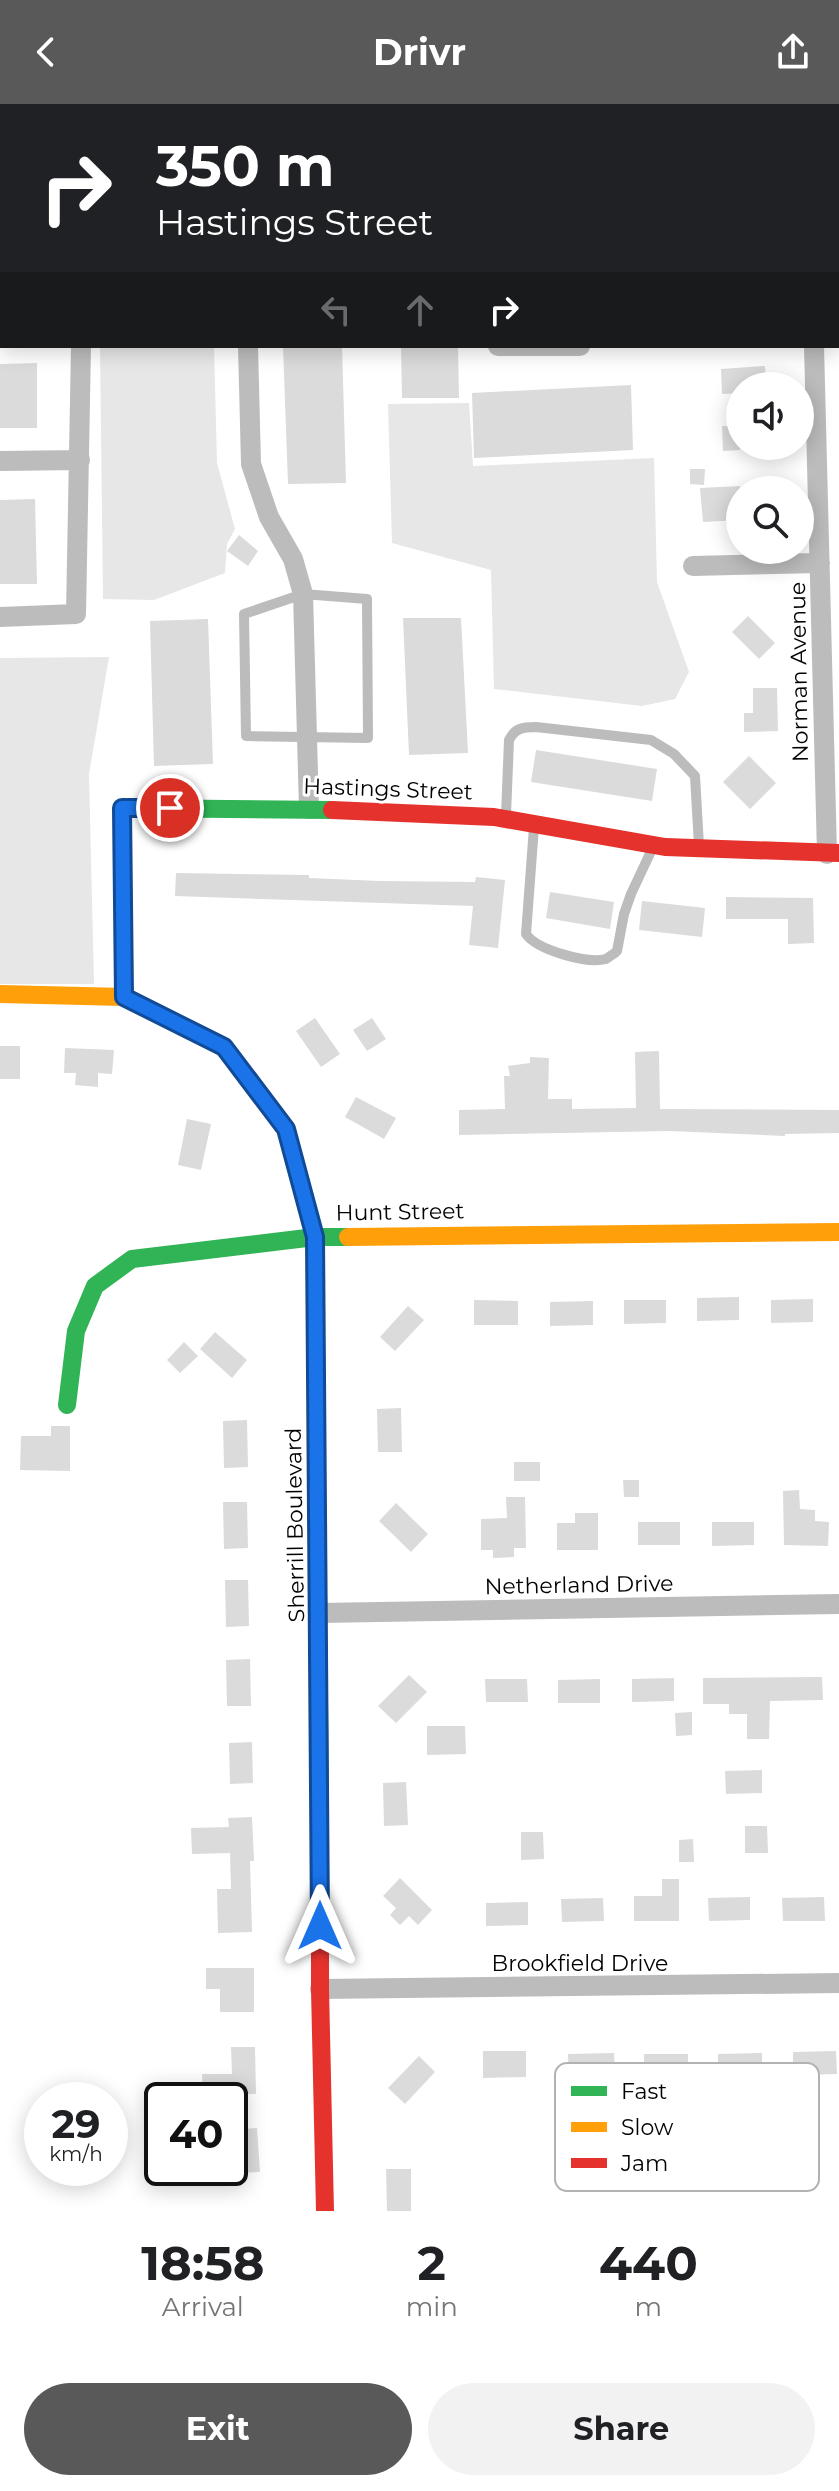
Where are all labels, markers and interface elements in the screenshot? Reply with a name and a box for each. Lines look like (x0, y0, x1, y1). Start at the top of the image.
icon: back (24, 30, 68, 74)
text: Drivr (373, 30, 466, 74)
icon: share (771, 30, 815, 74)
text: 350 m (156, 132, 335, 200)
icon: right (24, 136, 128, 240)
text: Hastings Street (156, 200, 433, 244)
icon: left (314, 288, 358, 332)
icon: ahead (398, 288, 442, 332)
icon: right (482, 288, 526, 332)
map controls (726, 372, 814, 564)
button: sound (726, 372, 814, 460)
button: search (726, 476, 814, 564)
street label: Norman Avenue (784, 582, 814, 762)
street label: Hastings Street (303, 773, 473, 805)
pin (136, 774, 204, 842)
icon: arrive (148, 786, 192, 830)
street label: Hunt Street (335, 1197, 465, 1227)
street label: Sherrill Boulevard (280, 1427, 310, 1623)
street label: Netherland Drive (484, 1570, 674, 1600)
position arrow (278, 1884, 362, 1968)
street label: Brookfield Drive (492, 1950, 668, 1977)
legend (555, 2063, 819, 2191)
text: Fast (621, 2078, 667, 2105)
speed limit sign: 40 (144, 2082, 248, 2186)
text: 29 (51, 2099, 101, 2148)
text: Slow (621, 2114, 674, 2141)
text: km/h (49, 2142, 103, 2166)
text: Jam (620, 2150, 668, 2177)
text: 18:58 (141, 2234, 265, 2292)
text: 2 (418, 2234, 446, 2292)
text: 440 (599, 2234, 698, 2292)
text: Arrival (162, 2291, 244, 2323)
text: min (406, 2291, 458, 2323)
text: m (635, 2291, 662, 2323)
button: Exit (24, 2383, 412, 2475)
button: Share (428, 2383, 815, 2475)

